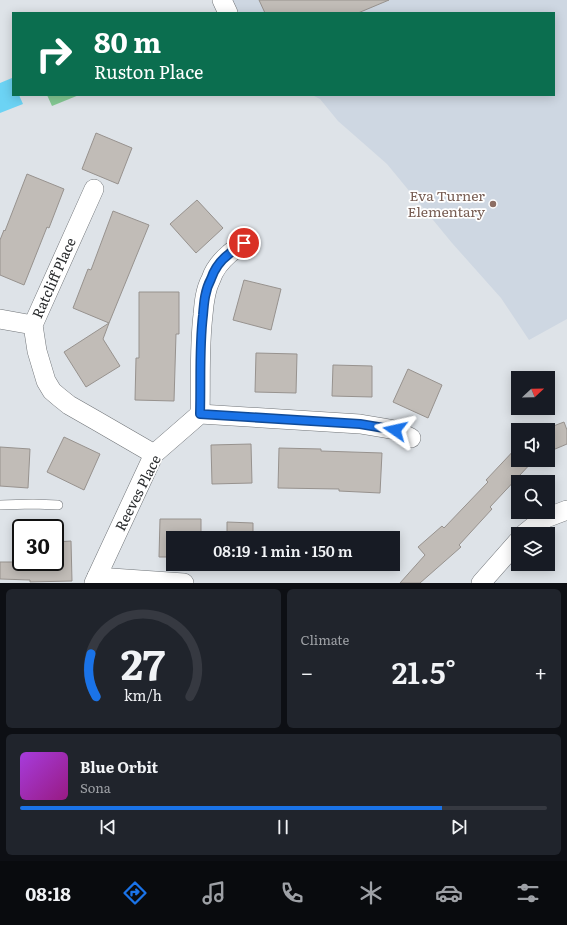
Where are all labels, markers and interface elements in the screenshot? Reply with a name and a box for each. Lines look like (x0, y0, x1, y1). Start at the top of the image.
text: 80 m (94, 20, 161, 62)
icon: right (28, 28, 80, 80)
text: Ruston Place (94, 58, 203, 85)
place label: Eva Turner Elementary (407, 185, 486, 221)
marker: Eva Turner Elementary (488, 199, 498, 209)
pin (227, 226, 261, 260)
icon: arrive (233, 232, 255, 254)
street label: Ratcliff Place (26, 234, 80, 321)
north arrow (511, 371, 555, 415)
map controls (511, 371, 555, 571)
position arrow (374, 409, 416, 451)
button: sound (511, 423, 555, 467)
street label: Reeves Place (109, 451, 165, 534)
button: search (511, 475, 555, 519)
speed limit sign: 30 (12, 519, 64, 571)
button: layers (511, 527, 555, 571)
text: 08:19 · 1 min · 150 m (213, 539, 353, 562)
text: 27 (121, 630, 166, 692)
text: Climate (301, 630, 349, 649)
text: 21.5° (392, 649, 456, 693)
text: − (301, 655, 313, 688)
text: + (534, 655, 547, 688)
text: km/h (124, 683, 163, 704)
text: Blue Orbit (80, 755, 158, 778)
text: Sona (80, 778, 111, 797)
icon: previous (97, 816, 119, 838)
icon: pause (272, 816, 294, 838)
icon: next (448, 816, 470, 838)
icon: directions (121, 879, 149, 907)
icon: music (200, 879, 228, 907)
icon: phone (278, 879, 306, 907)
icon: climate (357, 879, 385, 907)
icon: car (435, 879, 463, 907)
icon: filters (514, 879, 542, 907)
text: 08:18 (25, 880, 71, 907)

